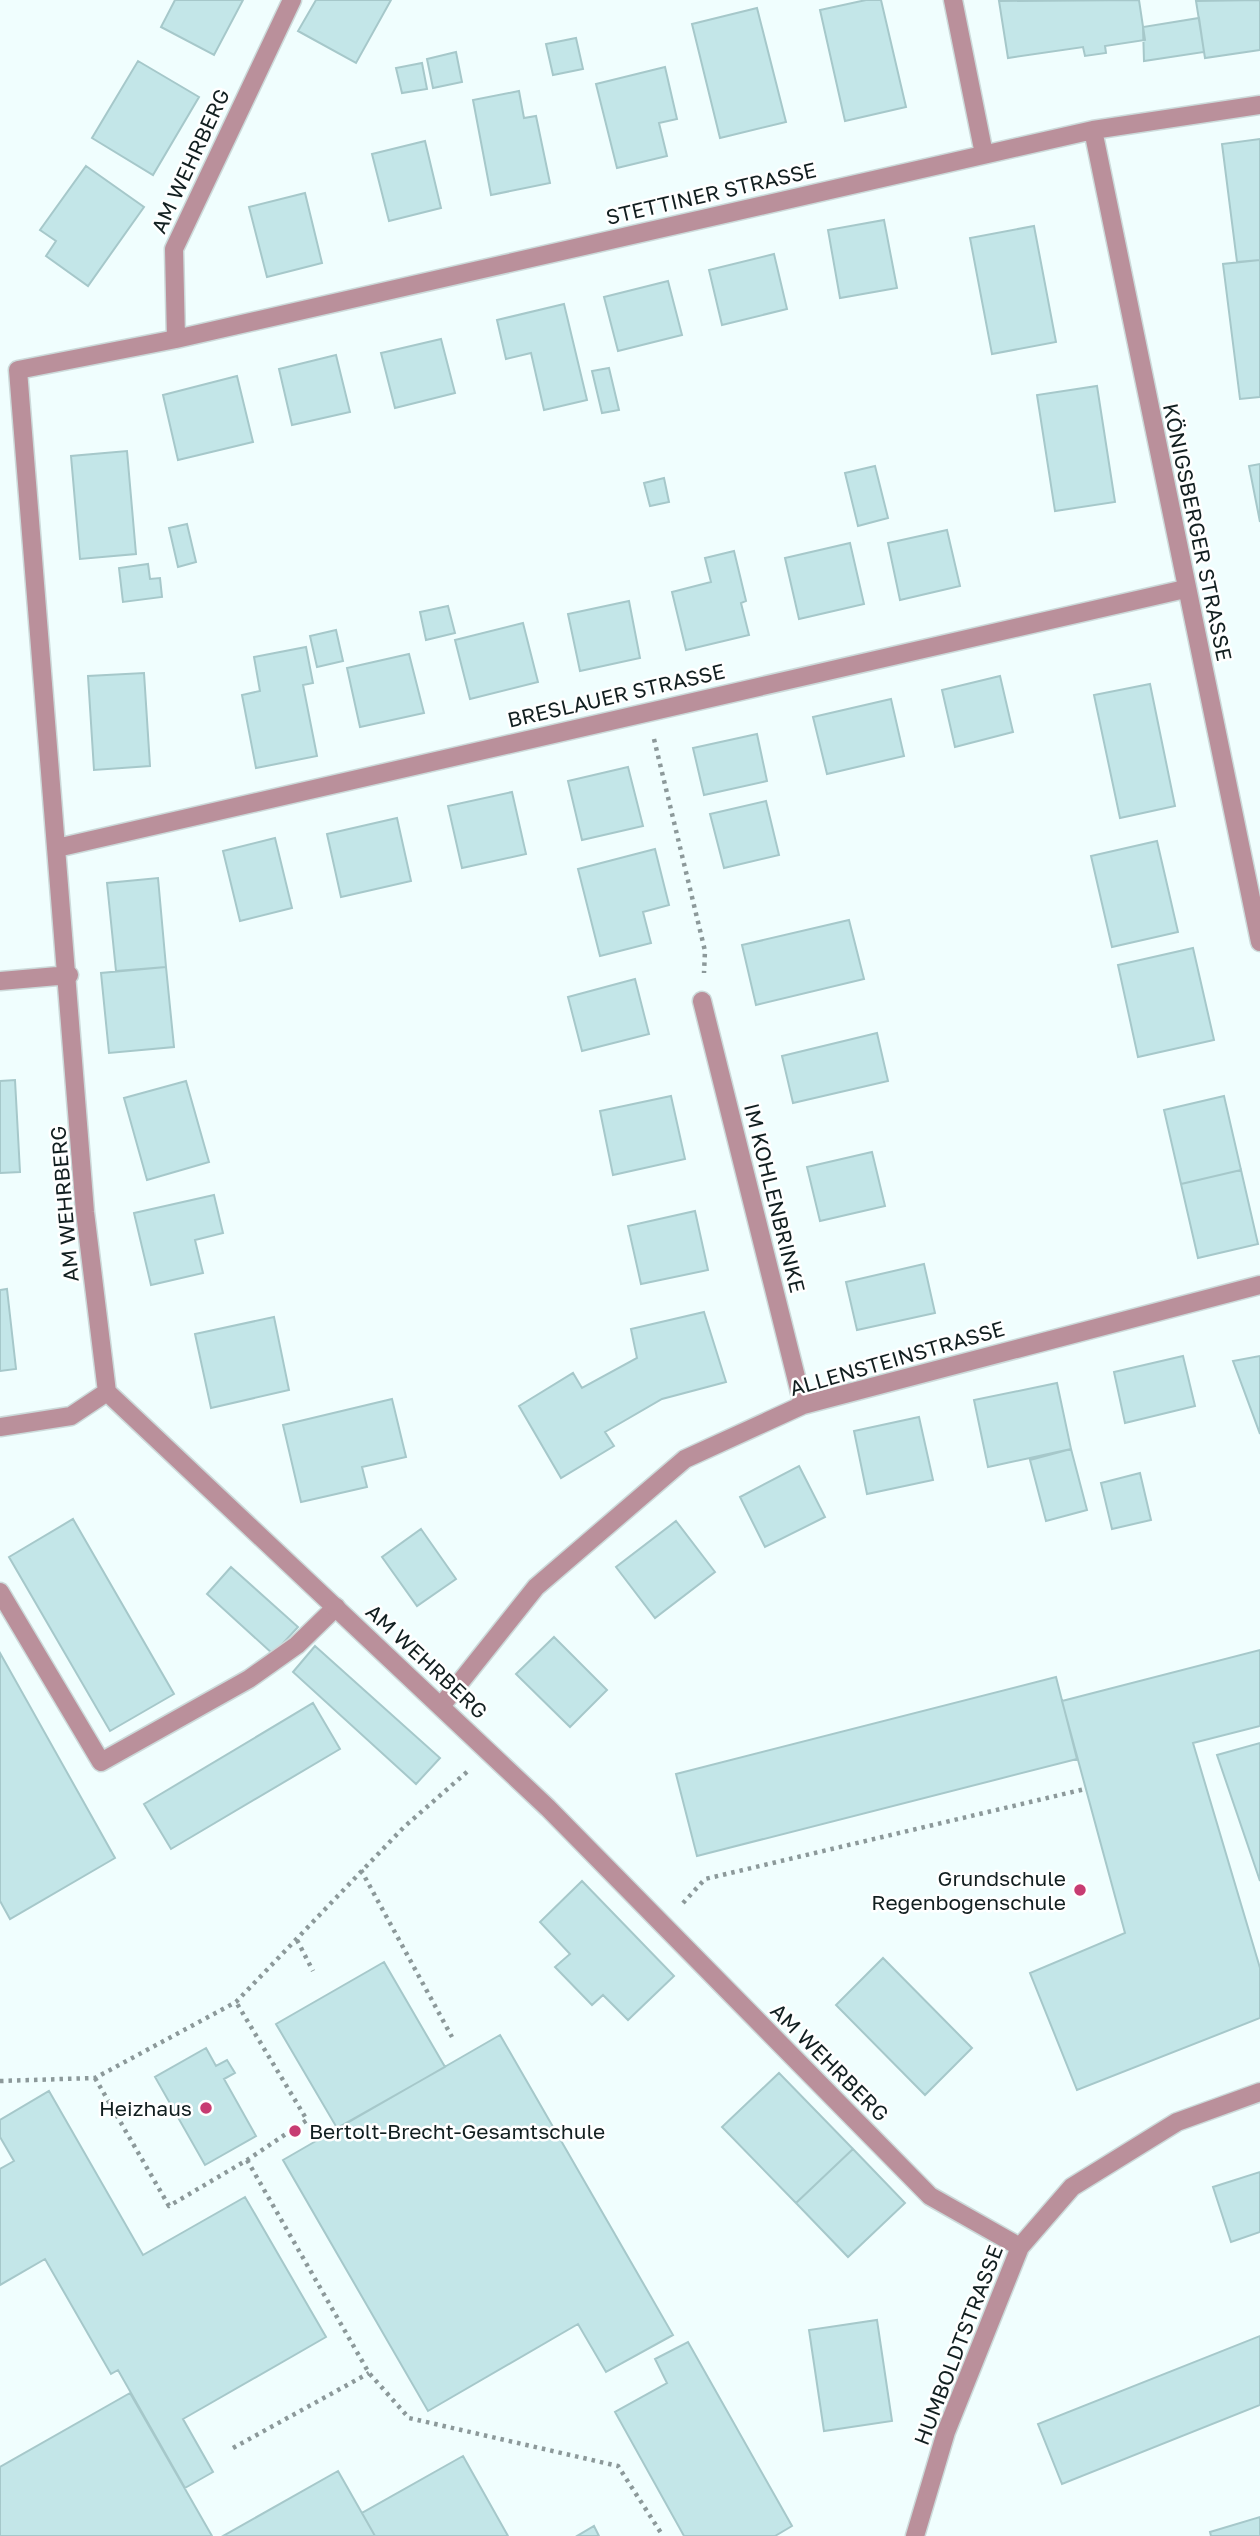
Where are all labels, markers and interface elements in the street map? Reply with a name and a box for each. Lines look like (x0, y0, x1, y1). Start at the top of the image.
street label: AM WEHRBERG (145, 85, 235, 237)
street label: STETTINER STRASSE (603, 156, 819, 230)
street label: KÖNIGSBERGER STRASSE (1158, 401, 1238, 663)
street label: BRESLAUER STRASSE (505, 657, 727, 733)
street label: IM KOHLENBRINKE (739, 1101, 811, 1295)
street label: AM WEHRBERG (44, 1125, 84, 1283)
street label: ALLENSTEINSTRASSE (786, 1315, 1008, 1401)
street label: AM WEHRBERG (361, 1598, 493, 1724)
place label: Grundschule Regenbogenschule (871, 1865, 1066, 1915)
marker: Grundschule Regenbogenschule (1072, 1882, 1088, 1898)
street label: AM WEHRBERG (765, 1997, 895, 2127)
place label: Heizhaus (99, 2095, 192, 2121)
marker: Heizhaus (198, 2100, 214, 2116)
place label: Bertolt-Brecht-Gesamtschule (309, 2118, 605, 2144)
marker: Bertolt-Brecht-Gesamtschule (287, 2123, 303, 2139)
street label: HUMBOLDTSTRASSE (908, 2241, 1008, 2449)

